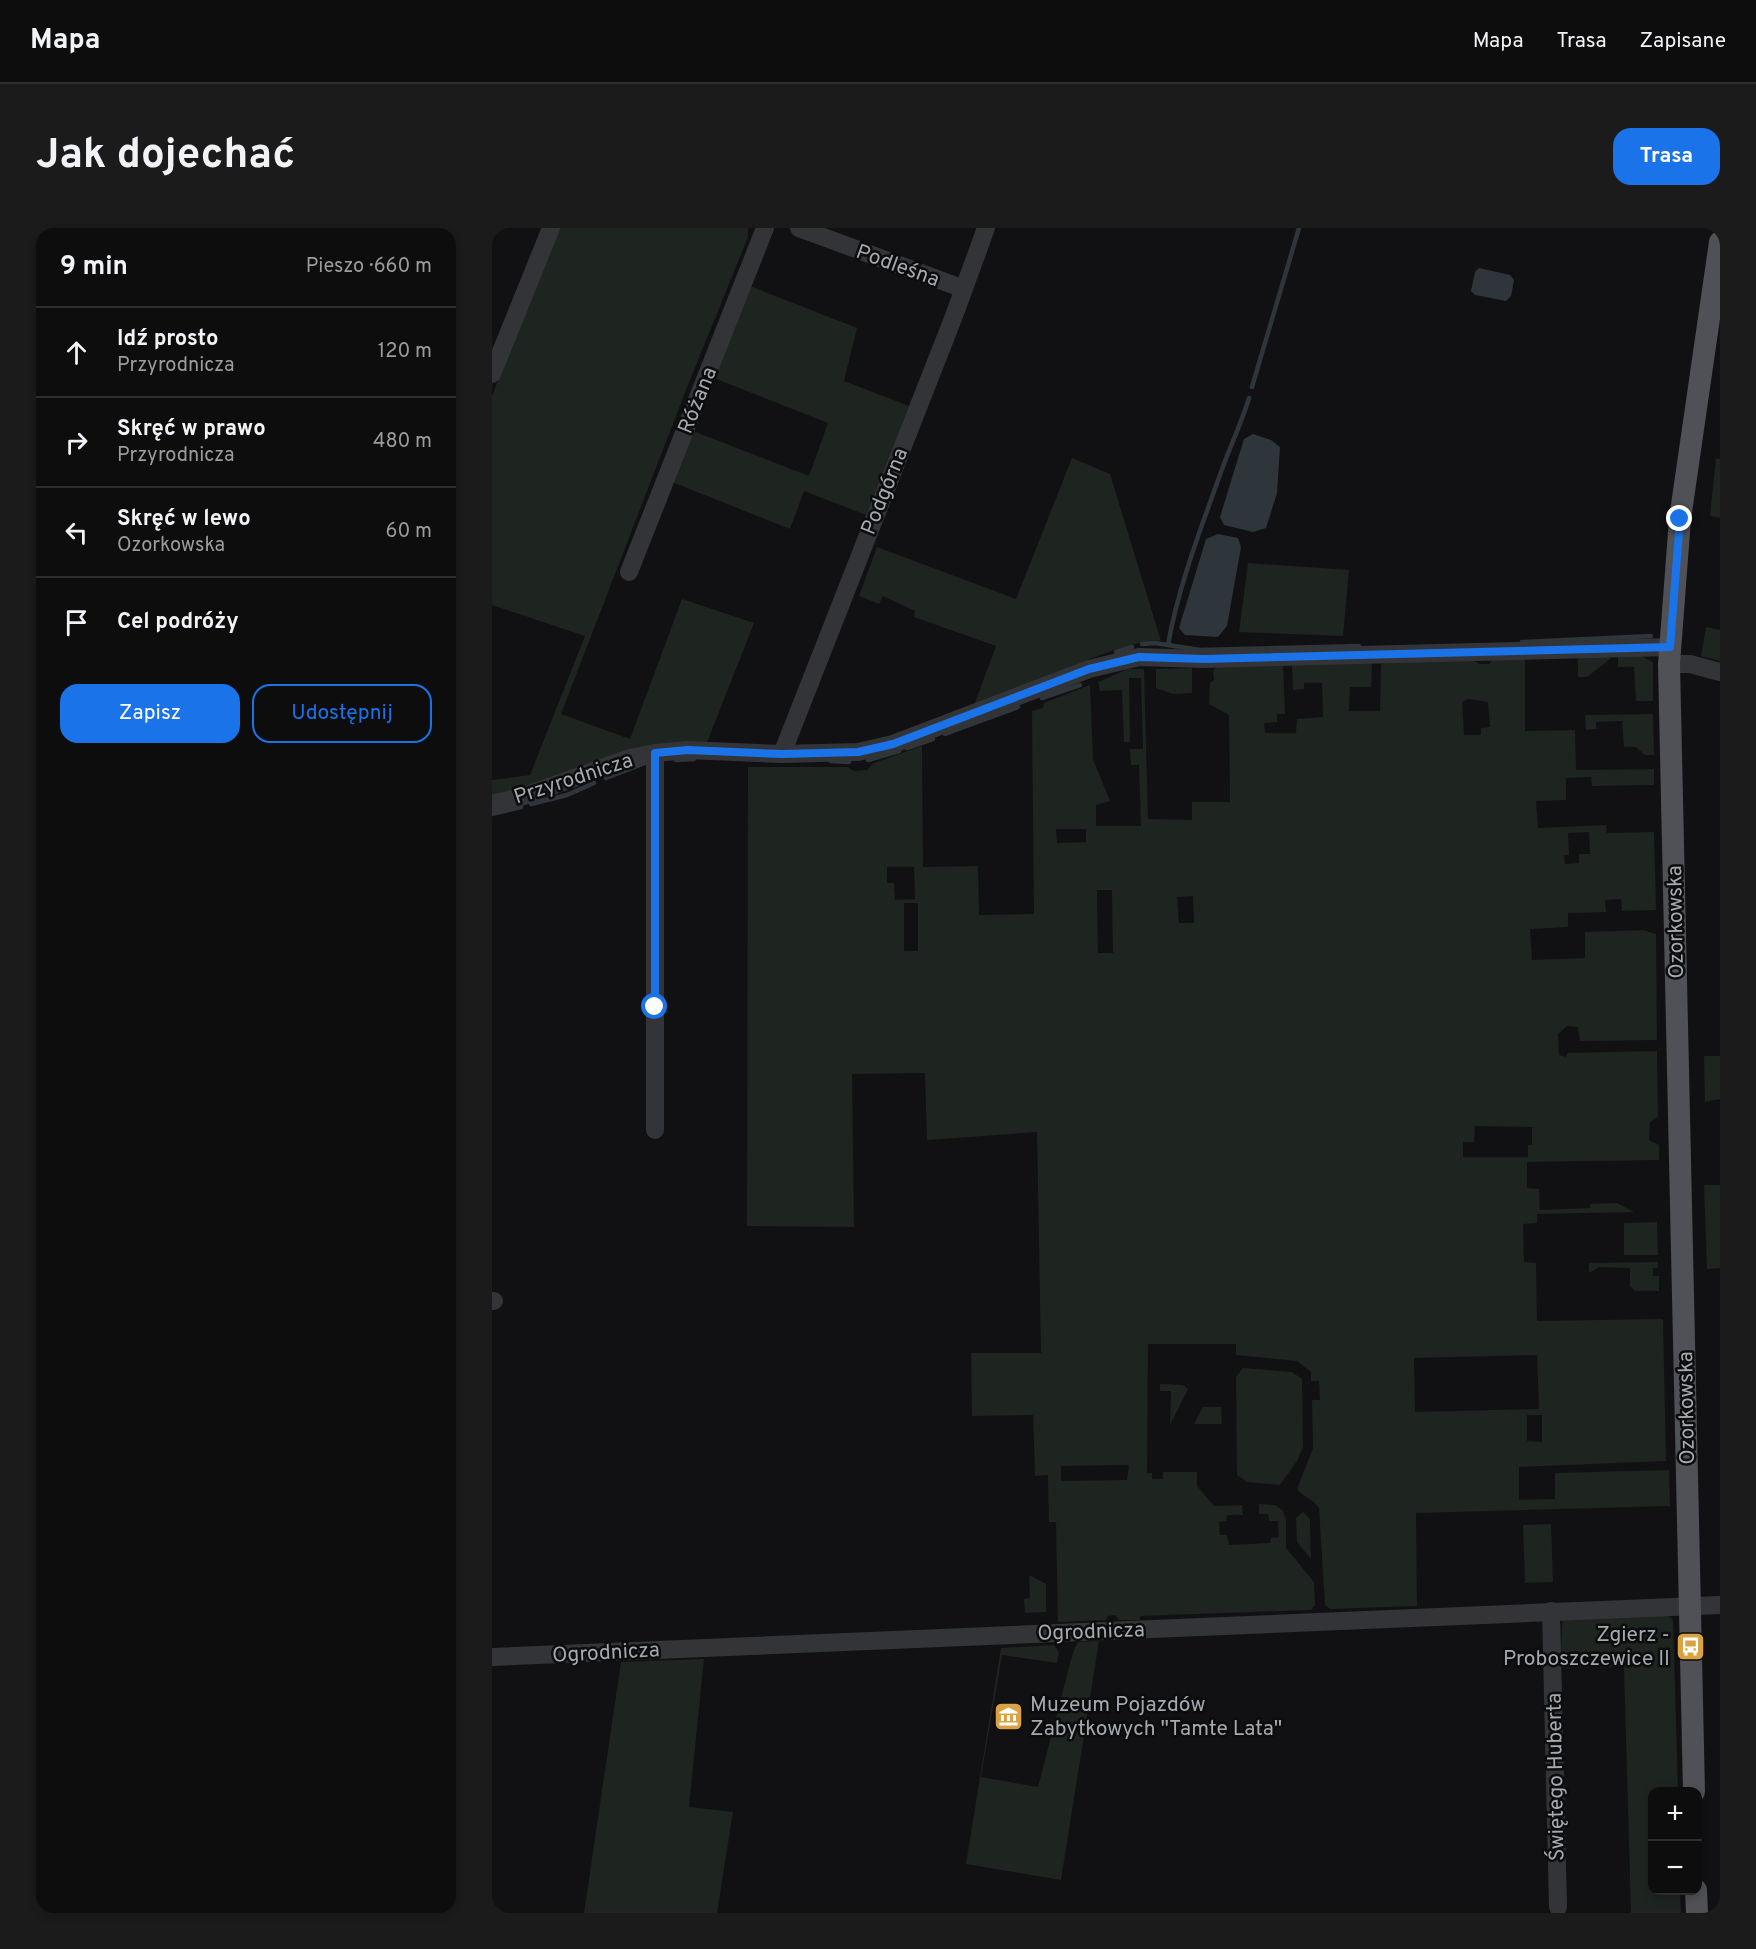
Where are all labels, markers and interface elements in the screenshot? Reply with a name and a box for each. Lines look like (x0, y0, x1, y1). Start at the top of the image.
text: Mapa (30, 23, 100, 59)
text: Mapa (1473, 28, 1524, 55)
text: Trasa (1557, 28, 1606, 55)
text: Zapisane (1639, 28, 1726, 55)
button: Trasa (1613, 128, 1720, 185)
text: Jak dojechać (36, 130, 295, 183)
street label: Podleśna (852, 239, 943, 294)
text: 9 min (60, 251, 128, 284)
text: Pieszo · 660 m (306, 254, 432, 280)
text: Idź prosto (117, 326, 219, 353)
icon: ahead (60, 336, 93, 369)
text: 120 m (378, 339, 432, 365)
text: Przyrodnicza (117, 353, 235, 379)
street label: Różana (673, 363, 724, 438)
text: Skręć w prawo (117, 416, 266, 443)
icon: right (60, 426, 93, 459)
text: 480 m (373, 429, 432, 455)
text: Przyrodnicza (117, 443, 235, 469)
street label: Podgórna (856, 444, 915, 539)
route end (1666, 505, 1692, 531)
text: Skręć w lewo (117, 506, 251, 533)
icon: left (60, 516, 93, 549)
text: 60 m (386, 519, 432, 545)
text: Ozorkowska (117, 533, 225, 559)
icon: arrive (60, 606, 93, 639)
text: Cel podróży (117, 609, 239, 636)
button: Zapisz (60, 684, 240, 743)
button: Udostępnij (252, 684, 432, 743)
street label: Przyrodnicza (511, 748, 636, 811)
street label: Ozorkowska (1662, 865, 1691, 979)
route start (641, 993, 667, 1019)
street label: Ozorkowska (1673, 1351, 1702, 1465)
street label: Ogrodnicza (1037, 1617, 1145, 1648)
place label: Zgierz - Proboszczewice II (1503, 1622, 1670, 1673)
bus stop icon: Zgierz - Proboszczewice II (1675, 1630, 1707, 1662)
street label: Ogrodnicza (552, 1637, 661, 1670)
place label: Muzeum Pojazdów Zabytkowych "Tamte Lata" (1030, 1692, 1282, 1743)
street label: Świętego Huberta (1541, 1693, 1571, 1861)
museum icon: Muzeum Pojazdów Zabytkowych "Tamte Lata" (993, 1700, 1025, 1732)
map controls (1648, 1787, 1702, 1895)
button: + (1648, 1787, 1702, 1841)
button: − (1648, 1841, 1702, 1895)

